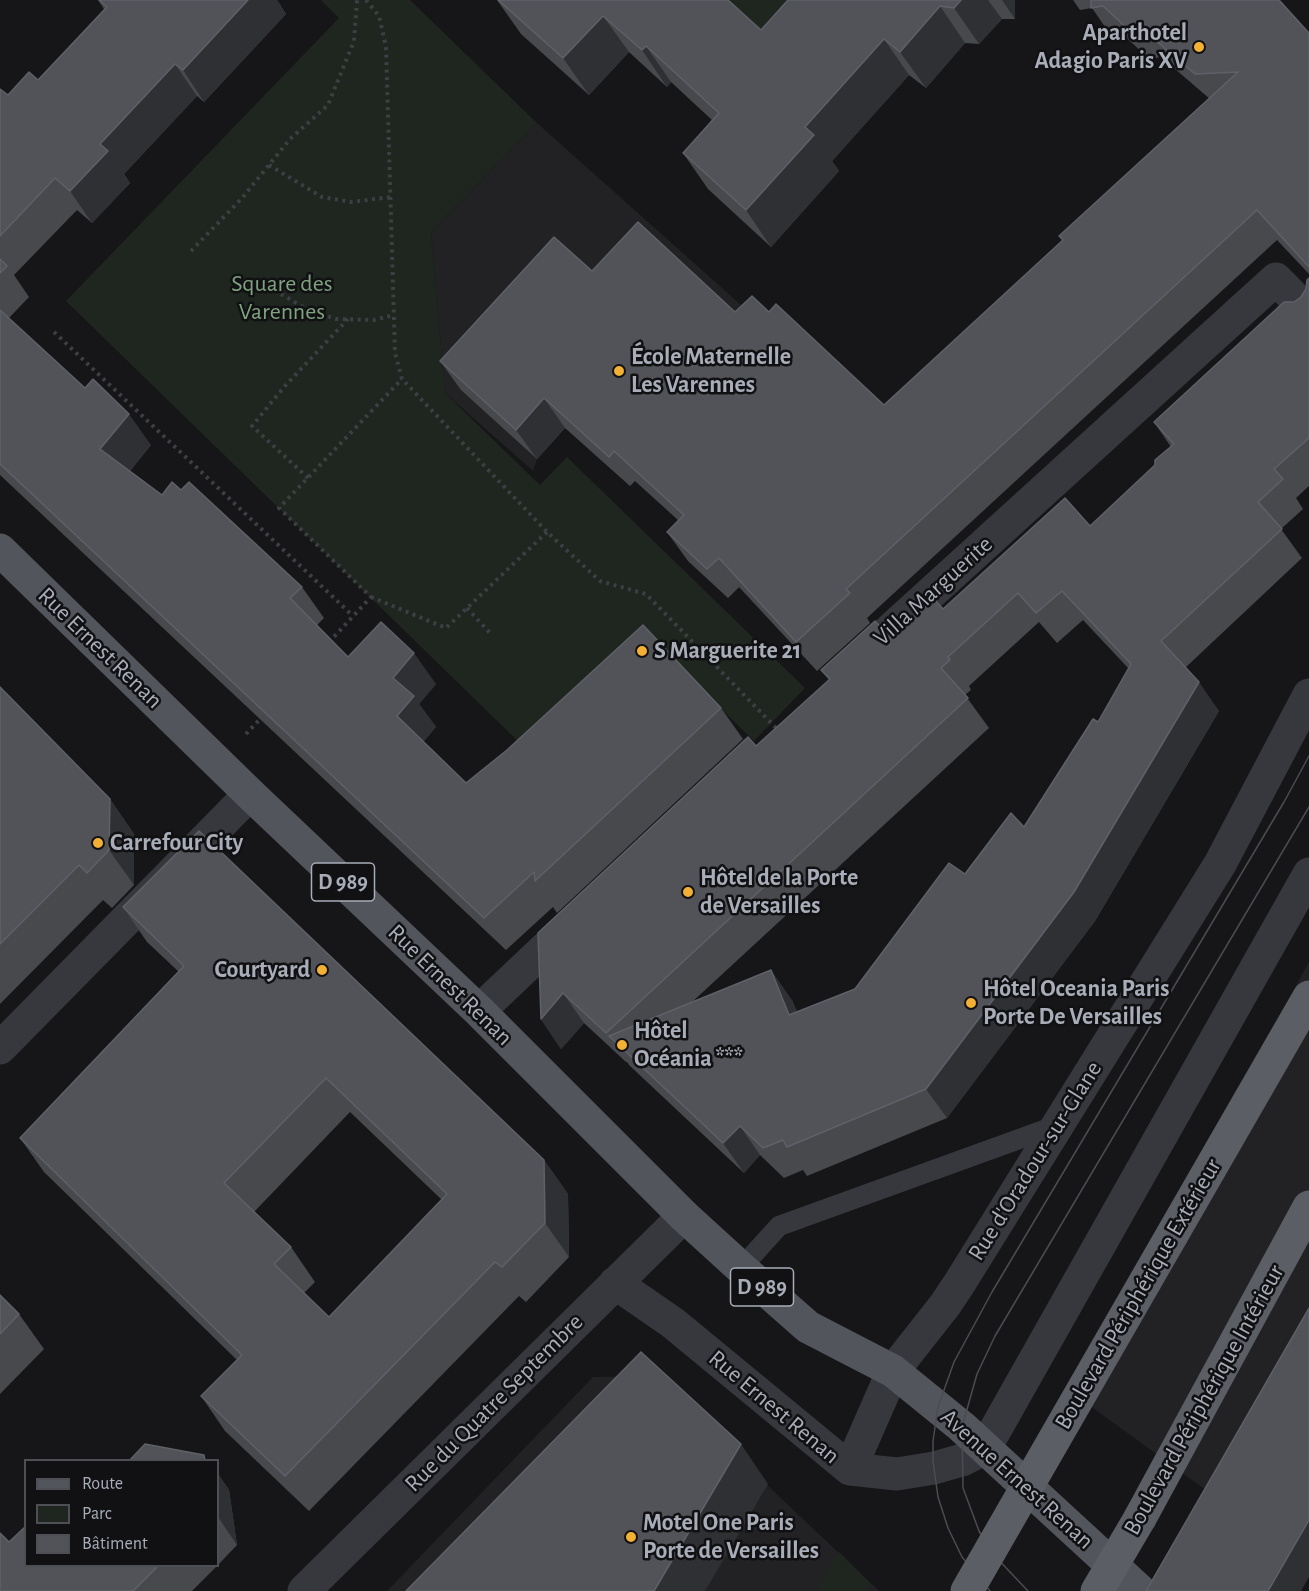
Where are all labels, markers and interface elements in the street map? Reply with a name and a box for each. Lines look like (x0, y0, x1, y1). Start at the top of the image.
place label: Aparthotel Adagio Paris XV (1034, 19, 1187, 75)
marker: Aparthotel Adagio Paris XV (1192, 40, 1206, 54)
park label: Square des Varennes (231, 270, 333, 326)
place label: École Maternelle Les Varennes (631, 343, 791, 399)
marker: École Maternelle Les Varennes (612, 364, 626, 378)
street label: Villa Marguerite (867, 530, 999, 652)
street label: Rue Ernest Renan (32, 581, 168, 715)
place label: S Marguerite 21 (654, 637, 801, 665)
marker: S Marguerite 21 (635, 644, 649, 658)
place label: Carrefour City (110, 829, 243, 857)
marker: Carrefour City (91, 836, 105, 850)
road number: D 989 (312, 863, 374, 901)
place label: Hôtel de la Porte de Versailles (700, 864, 858, 920)
marker: Hôtel de la Porte de Versailles (681, 885, 695, 899)
street label: Rue Ernest Renan (382, 918, 518, 1052)
place label: Courtyard (214, 956, 310, 984)
marker: Courtyard (315, 963, 329, 977)
place label: Hôtel Oceania Paris Porte De Versailles (983, 975, 1170, 1031)
marker: Hôtel Oceania Paris Porte De Versailles (964, 996, 978, 1010)
place label: Hôtel Océania *** (634, 1017, 743, 1073)
marker: Hôtel Océania *** (615, 1038, 629, 1052)
street label: Rue d'Oradour-sur-Glane (962, 1056, 1108, 1266)
street label: Boulevard Périphérique Extérieur (1049, 1153, 1227, 1435)
street label: Boulevard Périphérique Intérieur (1118, 1260, 1290, 1540)
road number: D 989 (730, 1268, 794, 1306)
street label: Rue du Quatre Septembre (399, 1308, 589, 1498)
street label: Rue Ernest Renan (703, 1344, 845, 1470)
street label: Avenue Ernest Renan (935, 1403, 1099, 1555)
legend (24, 1459, 219, 1567)
text: Route (82, 1475, 123, 1493)
text: Parc (82, 1505, 112, 1523)
place label: Motel One Paris Porte de Versailles (643, 1509, 819, 1565)
marker: Motel One Paris Porte de Versailles (624, 1530, 638, 1544)
text: Bâtiment (82, 1535, 148, 1553)

